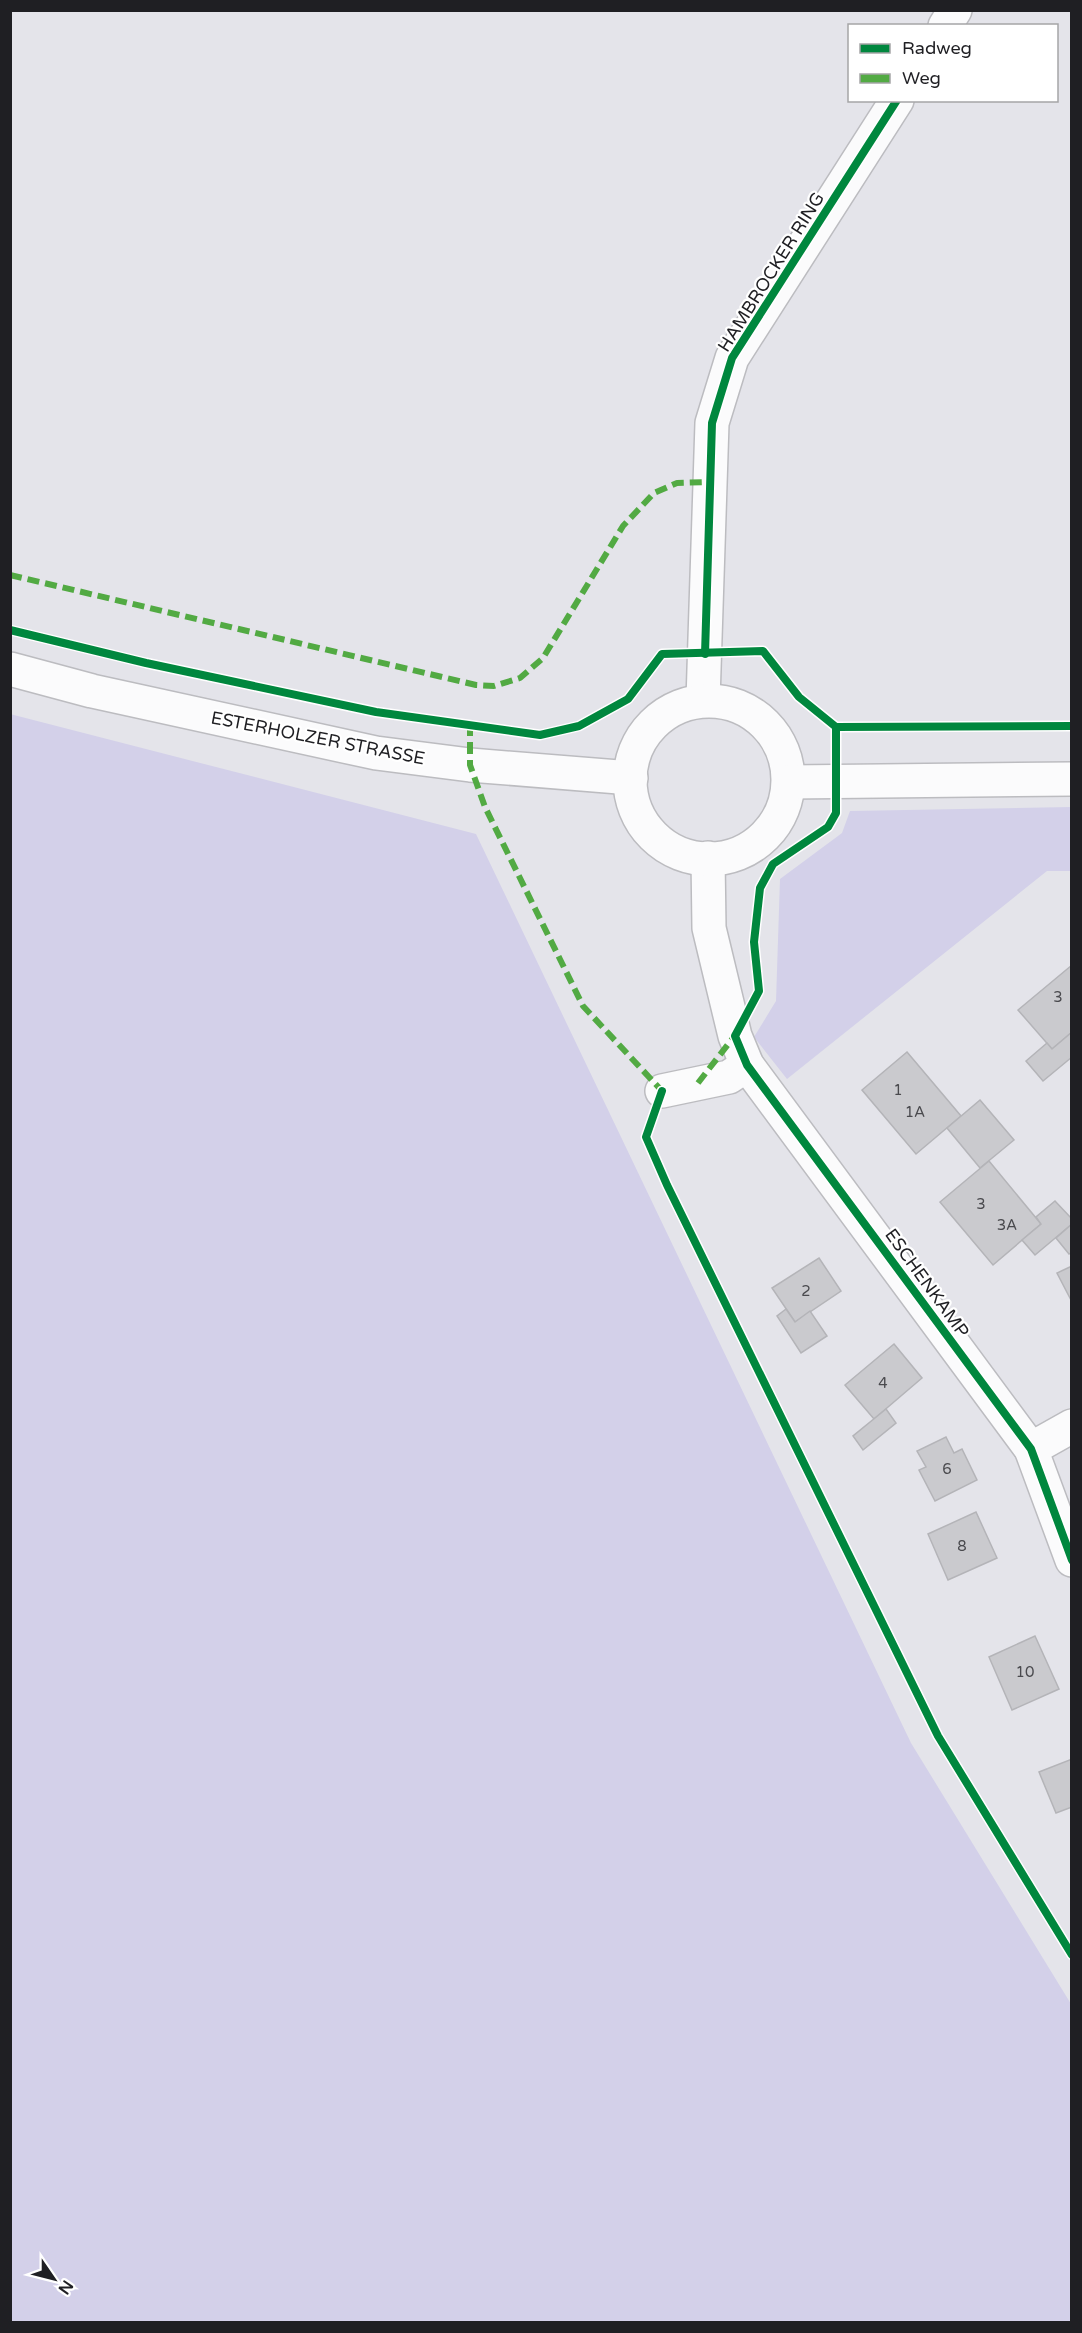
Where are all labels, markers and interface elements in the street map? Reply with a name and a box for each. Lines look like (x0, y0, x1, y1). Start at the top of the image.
legend (848, 24, 1058, 102)
text: Radweg (902, 37, 972, 59)
text: Weg (902, 67, 941, 89)
street label: HAMBROCKER RING (713, 188, 829, 356)
street label: ESTERHOLZER STRASSE (209, 706, 427, 770)
house number: 3 (1053, 988, 1063, 1006)
house number: 1 (893, 1081, 903, 1099)
house number: 1A (905, 1103, 925, 1121)
house number: 3 (976, 1195, 986, 1213)
house number: 3A (997, 1216, 1017, 1234)
street label: ESCHENKAMP (880, 1224, 974, 1342)
house number: 2 (801, 1282, 811, 1300)
house number: 4 (878, 1374, 888, 1392)
house number: 6 (942, 1460, 952, 1478)
house number: 8 (957, 1537, 967, 1555)
house number: 10 (1016, 1663, 1034, 1681)
north arrow (24, 2249, 84, 2309)
text: N (54, 2276, 77, 2298)

